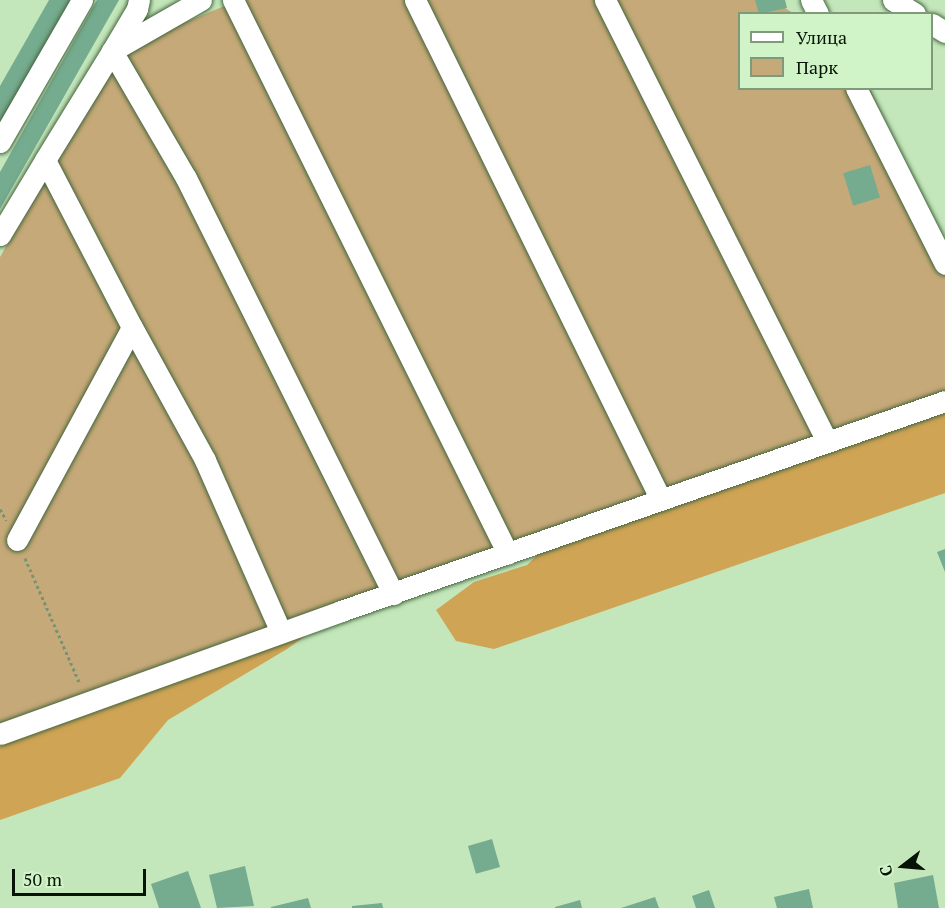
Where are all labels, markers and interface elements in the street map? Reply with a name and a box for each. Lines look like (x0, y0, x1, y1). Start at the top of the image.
legend (738, 12, 933, 90)
text: Улица (796, 25, 847, 49)
text: Парк (796, 55, 838, 79)
north arrow (873, 836, 933, 896)
scale bar (15, 857, 148, 895)
text: С (874, 863, 898, 879)
text: 50 m (23, 867, 62, 891)

